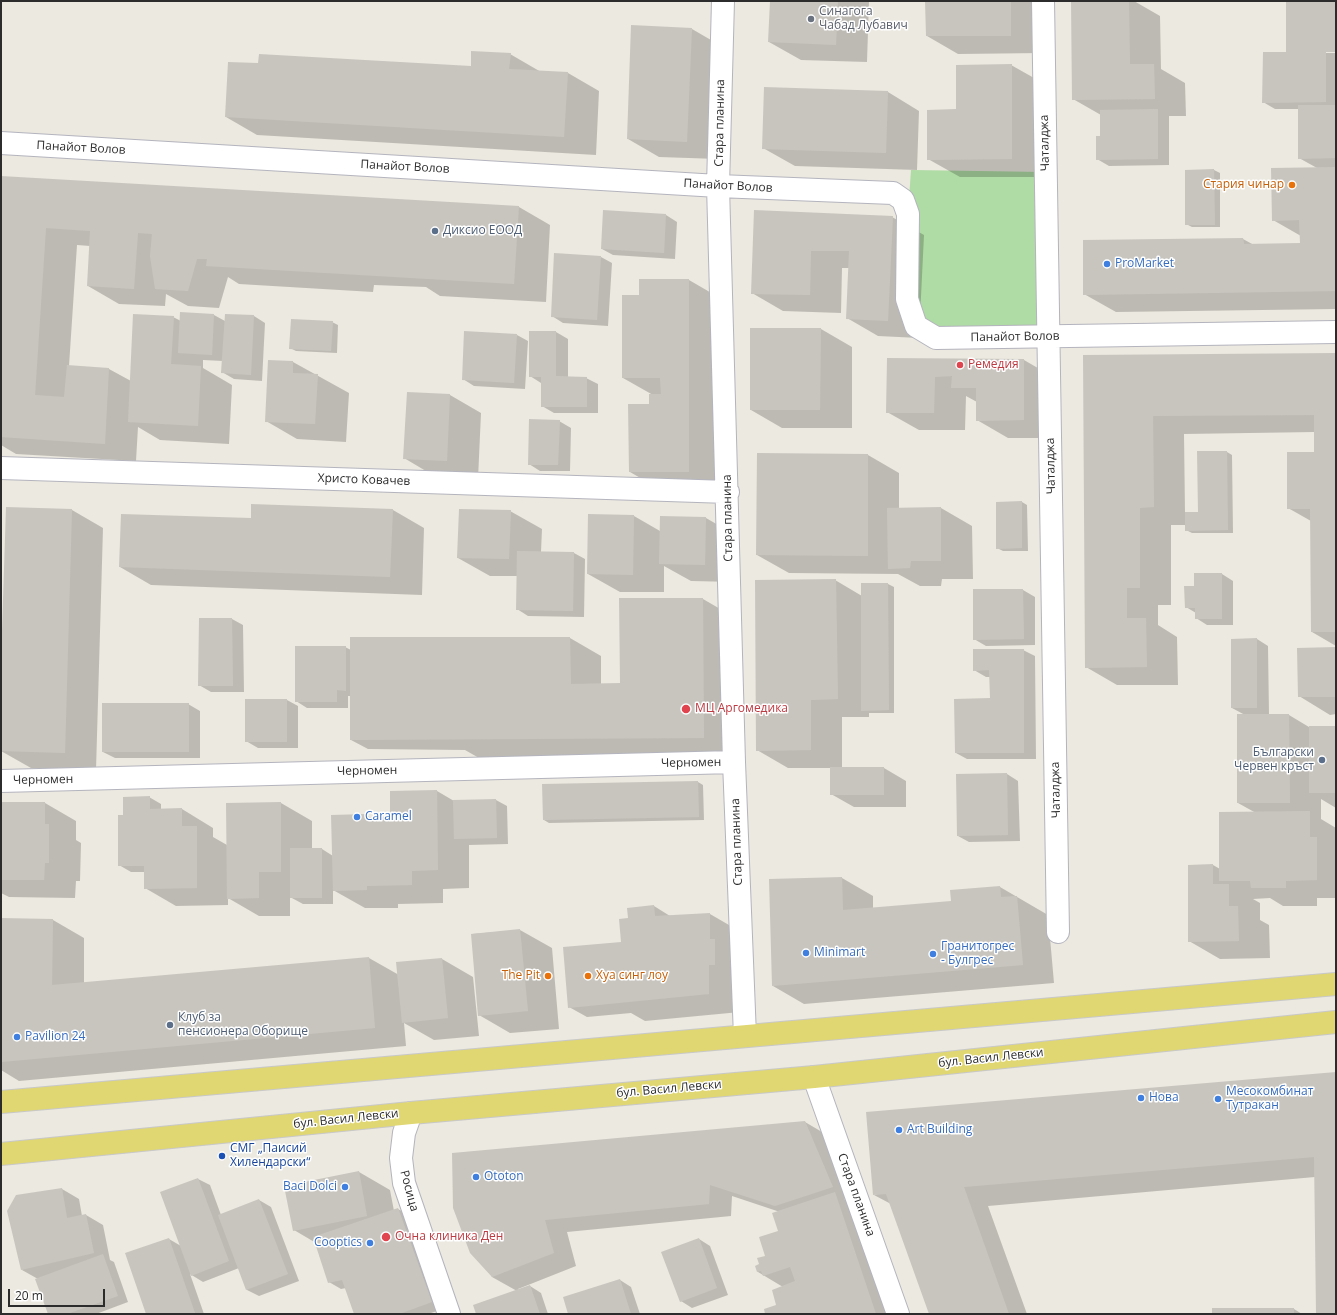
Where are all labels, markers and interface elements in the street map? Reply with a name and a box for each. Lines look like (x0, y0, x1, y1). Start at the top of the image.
place label: Синагога Чабад Лубавич (819, 5, 908, 33)
marker: Синагога Чабад Лубавич (806, 14, 816, 24)
street label: Стара планина (712, 79, 728, 167)
street label: Чаталджа (1037, 115, 1053, 171)
street label: Панайот Волов (36, 138, 126, 158)
street label: Панайот Волов (360, 157, 450, 177)
street label: Панайот Волов (683, 176, 773, 196)
place label: Стария чинар (1203, 178, 1284, 192)
marker: Стария чинар (1287, 180, 1297, 190)
place label: Диксио ЕООД (443, 224, 522, 238)
marker: Диксио ЕООД (430, 226, 440, 236)
place label: ProMarket (1115, 257, 1174, 271)
marker: ProMarket (1102, 259, 1112, 269)
street label: Панайот Волов (970, 329, 1060, 345)
place label: Ремедия (968, 358, 1019, 372)
marker: Ремедия (955, 360, 965, 370)
street label: Чаталджа (1043, 438, 1059, 494)
street label: Христо Ковачев (317, 471, 411, 489)
street label: Стара планина (720, 474, 736, 562)
place label: МЦ Аргомедика (695, 702, 788, 716)
marker: МЦ Аргомедика (680, 703, 692, 715)
place label: Български Червен кръст (1234, 746, 1314, 774)
street label: Черномен (661, 755, 721, 771)
marker: Български Червен кръст (1317, 755, 1327, 765)
street label: Чаталджа (1048, 762, 1064, 818)
street label: Черномен (337, 763, 397, 779)
street label: Черномен (13, 772, 73, 788)
street label: Стара планина (728, 798, 746, 886)
place label: Caramel (365, 810, 412, 824)
marker: Caramel (352, 812, 362, 822)
place label: Гранитогрес - Булгрес (941, 940, 1014, 968)
place label: Minimart (814, 946, 865, 960)
marker: Minimart (801, 948, 811, 958)
marker: Гранитогрес - Булгрес (928, 949, 938, 959)
place label: The Pit (502, 969, 540, 983)
place label: Хуа синг лоу (596, 969, 668, 983)
marker: The Pit (543, 971, 553, 981)
marker: Хуа синг лоу (583, 971, 593, 981)
place label: Клуб за пенсионера Оборище (178, 1011, 308, 1039)
marker: Клуб за пенсионера Оборище (165, 1020, 175, 1030)
place label: Pavilion 24 (25, 1030, 85, 1044)
marker: Pavilion 24 (12, 1032, 22, 1042)
street label: бул. Васил Левски (938, 1045, 1044, 1071)
street label: бул. Васил Левски (616, 1077, 722, 1101)
place label: Месокомбинат Тутракан (1226, 1085, 1313, 1113)
place label: Нова (1149, 1091, 1179, 1105)
marker: Нова (1136, 1093, 1146, 1103)
marker: Месокомбинат Тутракан (1213, 1094, 1223, 1104)
street label: бул. Васил Левски (293, 1106, 399, 1132)
place label: Art Building (907, 1123, 972, 1137)
marker: Art Building (894, 1125, 904, 1135)
place label: СМГ „Паисий Хилендарски“ (230, 1142, 310, 1170)
marker: СМГ „Паисий Хилендарски“ (217, 1151, 227, 1161)
street label: Стара планина (834, 1151, 878, 1239)
street label: Росица (397, 1169, 421, 1213)
place label: Ototon (484, 1170, 524, 1184)
marker: Ototon (471, 1172, 481, 1182)
place label: Baci Dolci (283, 1180, 337, 1194)
marker: Baci Dolci (340, 1182, 350, 1192)
place label: Очна клиника Ден (395, 1230, 503, 1244)
marker: Очна клиника Ден (380, 1231, 392, 1243)
place label: Cooptics (314, 1236, 362, 1250)
marker: Cooptics (365, 1238, 375, 1248)
scale bar (10, 1281, 107, 1307)
text: 20 m (15, 1287, 43, 1304)

